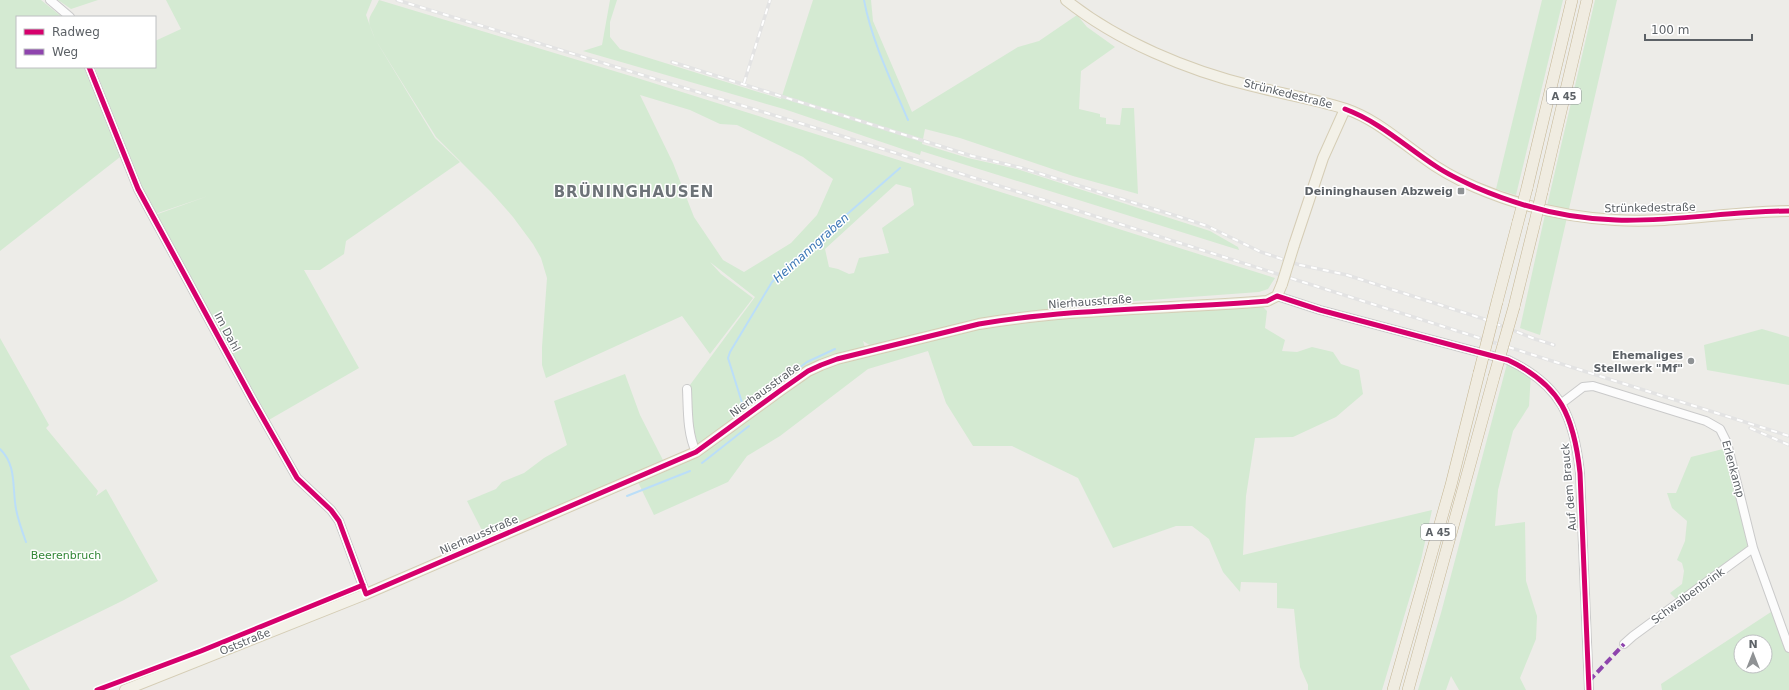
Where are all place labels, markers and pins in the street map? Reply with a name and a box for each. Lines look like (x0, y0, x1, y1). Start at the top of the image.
place label: Deininghausen Abzweig (1305, 185, 1453, 198)
marker: Deininghausen Abzweig (1456, 186, 1466, 196)
place label: Ehemaliges Stellwerk "Mf" (1593, 349, 1683, 375)
marker: Ehemaliges Stellwerk "Mf" (1686, 356, 1696, 366)

